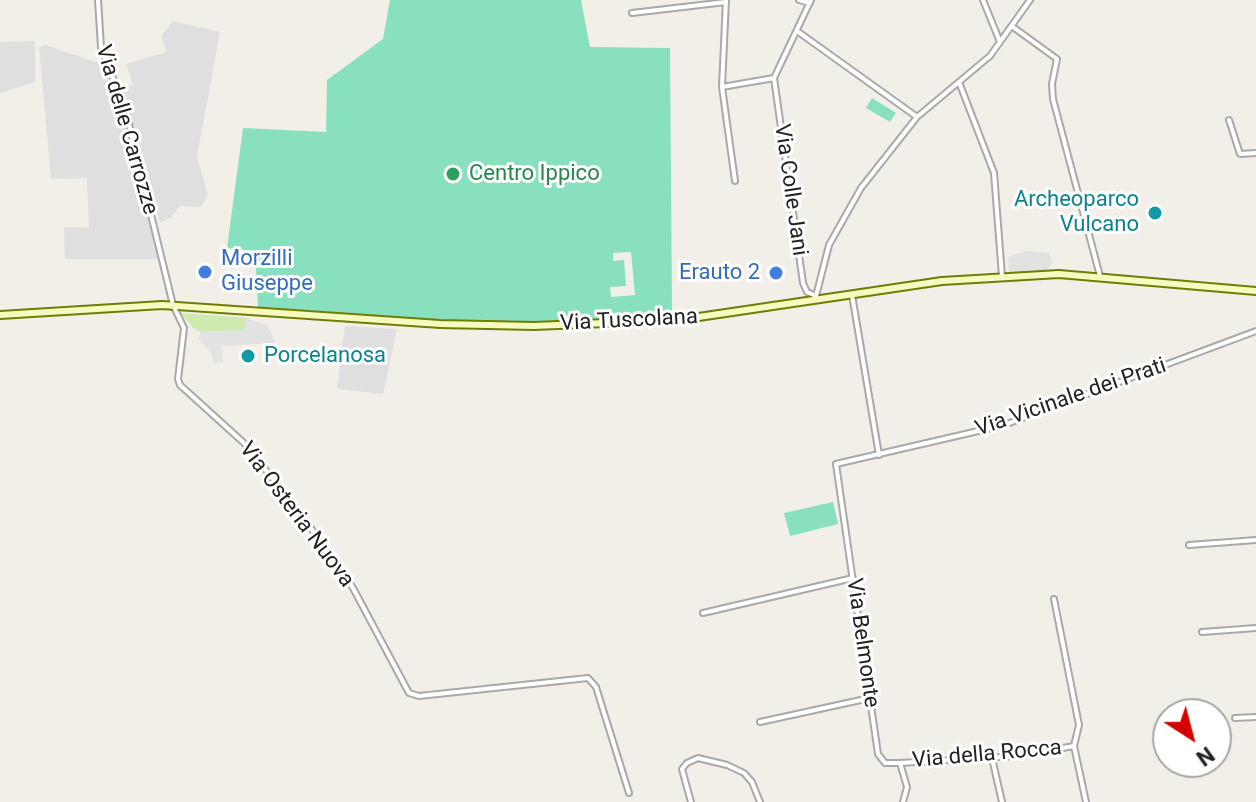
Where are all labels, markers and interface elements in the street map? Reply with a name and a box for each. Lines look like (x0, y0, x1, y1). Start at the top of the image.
street label: Via delle Carrozze (89, 42, 163, 218)
street label: Via Colle Jani (768, 122, 812, 258)
place label: Centro Ippico (469, 161, 600, 187)
marker: Centro Ippico (444, 165, 462, 183)
place label: Archeoparco Vulcano (1014, 187, 1139, 238)
marker: Archeoparco Vulcano (1146, 204, 1164, 222)
place label: Morzilli Giuseppe (221, 246, 313, 298)
place label: Erauto 2 (679, 260, 760, 286)
marker: Morzilli Giuseppe (196, 263, 214, 281)
marker: Erauto 2 (767, 264, 785, 282)
street label: Via Tuscolana (559, 304, 699, 338)
place label: Porcelanosa (264, 343, 386, 369)
marker: Porcelanosa (239, 347, 257, 365)
street label: Via Vicinale dei Prati (972, 353, 1170, 443)
street label: Via Osteria Nuova (233, 437, 359, 593)
street label: Via Belmonte (840, 577, 884, 709)
north arrow (1152, 698, 1232, 778)
street label: Via della Rocca (911, 735, 1063, 775)
text: N (1192, 742, 1219, 771)

